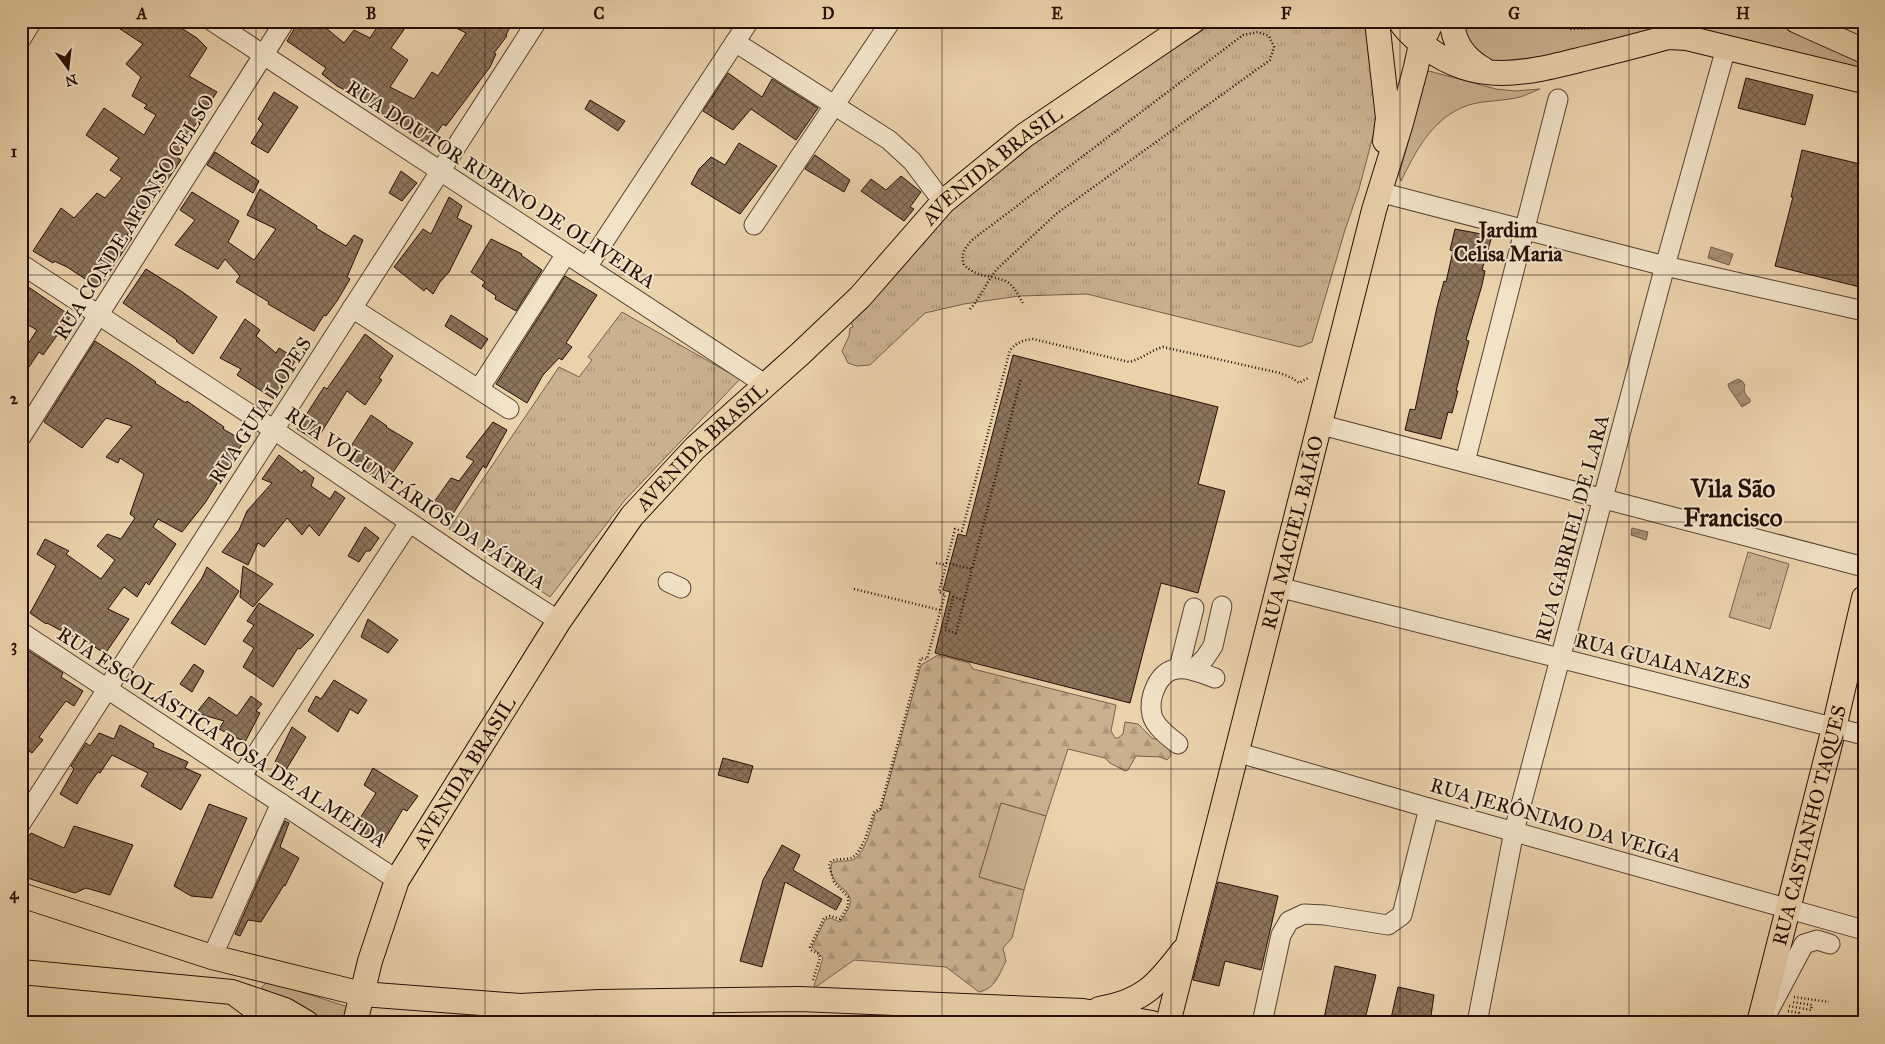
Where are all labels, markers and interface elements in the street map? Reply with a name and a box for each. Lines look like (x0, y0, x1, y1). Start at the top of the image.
text: A (136, 4, 148, 23)
text: B (366, 4, 376, 23)
text: C (594, 4, 605, 23)
text: D (822, 4, 835, 23)
text: E (1051, 4, 1063, 23)
text: F (1281, 4, 1292, 23)
text: G (1508, 4, 1520, 23)
text: H (1736, 4, 1750, 23)
north arrow (42, 42, 92, 92)
text: N (63, 70, 79, 90)
street label: RUA DOUTOR RUBINO DE OLIVEIRA (342, 75, 661, 293)
street label: RUA CONDE AFONSO CELSO (48, 90, 220, 344)
street label: AVENIDA BRASIL (916, 101, 1067, 230)
text: 1 (11, 142, 18, 161)
district label: Jardim Celisa Maria (1454, 217, 1563, 267)
street label: RUA GUIA LOPES (204, 332, 316, 488)
street label: AVENIDA BRASIL (630, 377, 772, 517)
text: 2 (10, 389, 19, 408)
street label: RUA VOLUNTÁRIOS DA PÁTRIA (281, 401, 552, 595)
street label: RUA GABRIEL DE LARA (1530, 411, 1614, 644)
street label: RUA MACIEL BAIÃO (1256, 433, 1328, 632)
district label: Vila São Francisco (1683, 473, 1783, 533)
street label: RUA ESCOLÁSTICA ROSA DE ALMEIDA (53, 621, 392, 853)
street label: RUA GUAIANAZES (1573, 628, 1753, 694)
text: 3 (11, 636, 17, 656)
street label: AVENIDA BRASIL (407, 692, 521, 854)
street label: RUA CASTANHO TAQUES (1767, 703, 1851, 948)
street label: RUA JERÔNIMO DA VEIGA (1427, 772, 1685, 869)
text: 4 (10, 884, 20, 904)

